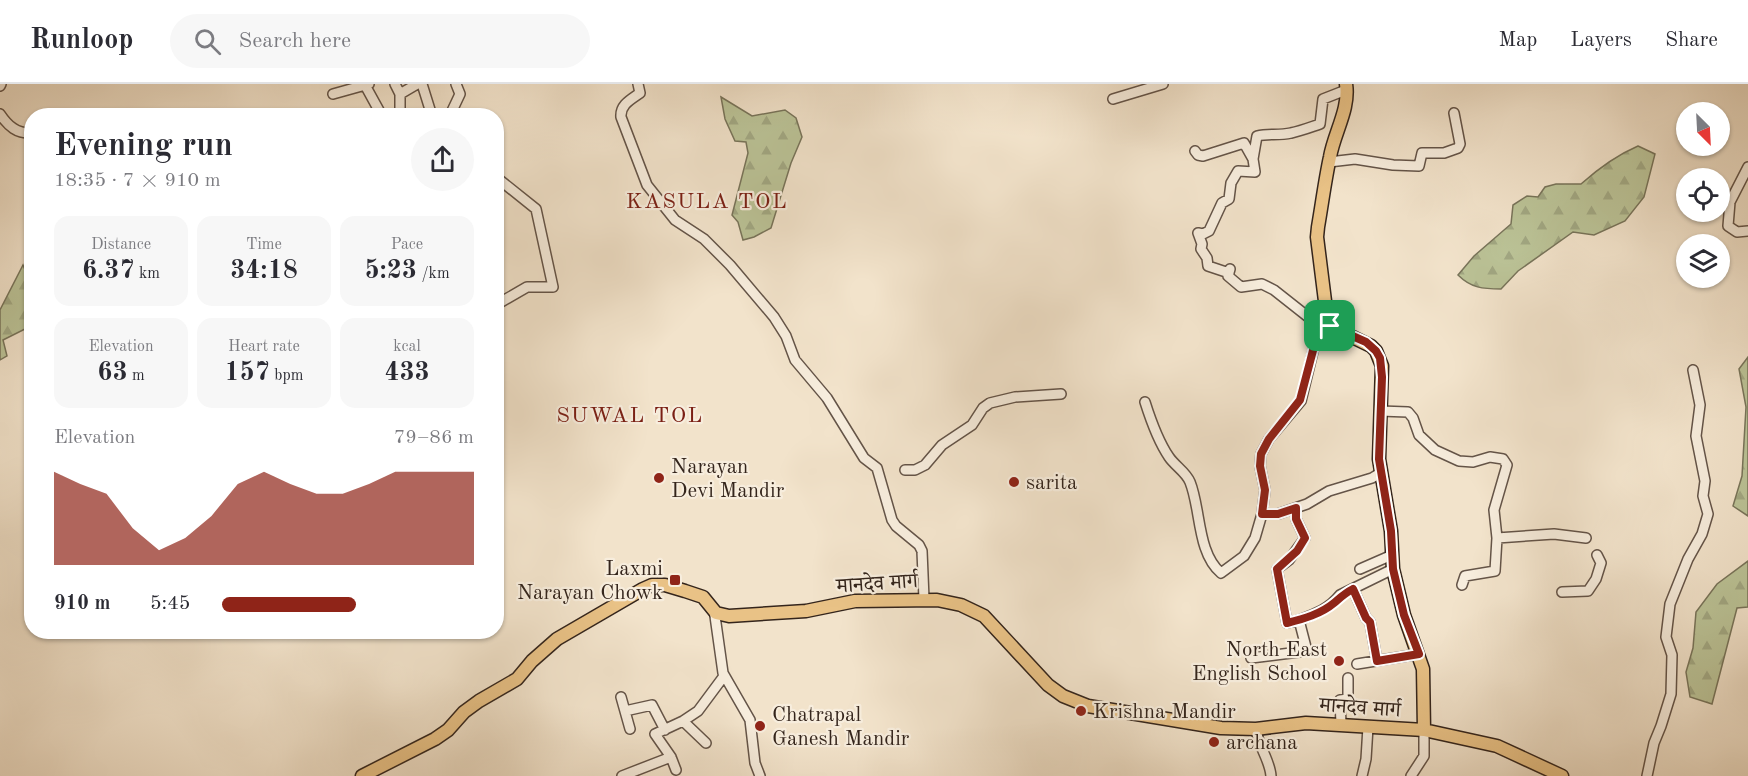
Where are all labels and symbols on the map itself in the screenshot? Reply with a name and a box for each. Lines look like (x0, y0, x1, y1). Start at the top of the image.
north arrow (1676, 102, 1730, 156)
district label: KASULA TOL (626, 191, 788, 213)
pin (1304, 300, 1355, 351)
district label: SUWAL TOL (556, 405, 704, 427)
place label: Narayan Devi Mandir (671, 457, 785, 502)
marker: Narayan Devi Mandir (652, 471, 666, 485)
place label: sarita (1026, 473, 1078, 494)
marker: sarita (1007, 475, 1021, 489)
place label: Laxmi Narayan Chowk (517, 559, 663, 604)
street label: मानदेव मार्ग (834, 568, 920, 598)
marker: Laxmi Narayan Chowk (668, 573, 682, 587)
place label: North East English School (1192, 640, 1327, 685)
marker: North East English School (1332, 654, 1346, 668)
street label: मानदेव मार्ग (1317, 692, 1403, 722)
place label: Krishna Mandir (1093, 702, 1236, 723)
marker: Krishna Mandir (1074, 704, 1088, 718)
place label: Chatrapal Ganesh Mandir (772, 705, 910, 750)
marker: Chatrapal Ganesh Mandir (753, 719, 767, 733)
place label: archana (1226, 733, 1298, 754)
marker: archana (1207, 735, 1221, 749)

